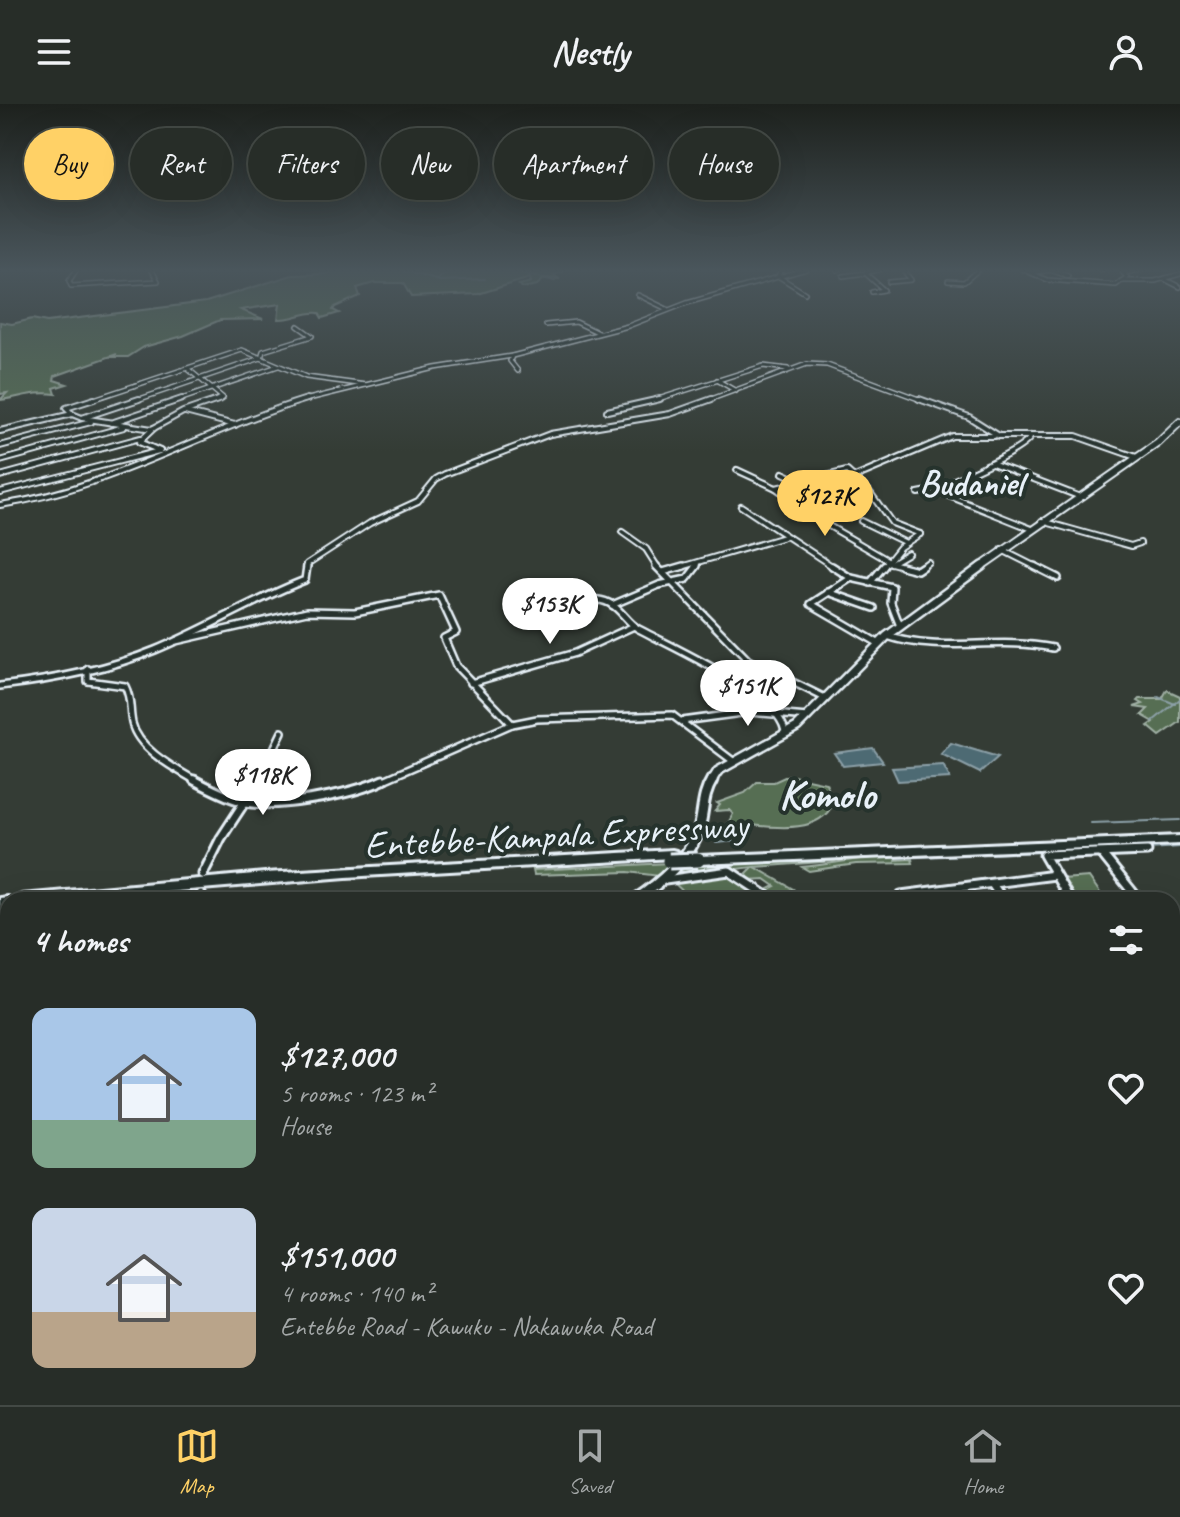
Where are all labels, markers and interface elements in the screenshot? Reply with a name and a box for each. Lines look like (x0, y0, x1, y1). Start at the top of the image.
text: Nestly (551, 29, 629, 75)
icon: menu (32, 30, 76, 74)
icon: person (1104, 30, 1148, 74)
chip: Buy (24, 128, 114, 200)
chip: Rent (130, 128, 232, 200)
chip: Filters (248, 128, 365, 200)
chip: New (381, 128, 478, 200)
chip: Apartment (494, 128, 653, 200)
chip: House (669, 128, 779, 200)
district label: Budaniel (919, 460, 1029, 506)
pin: $127K (769, 470, 881, 538)
text: $127K (795, 479, 855, 512)
pin: $153K (494, 578, 606, 646)
text: $153K (520, 587, 580, 620)
pin: $151K (692, 660, 804, 728)
text: $151K (718, 669, 778, 702)
pin: $118K (207, 749, 319, 817)
text: $118K (233, 758, 293, 791)
district label: Komolo (779, 768, 878, 821)
street label: Entebbe-Kampala Expressway (363, 801, 752, 869)
icon: filters (1104, 918, 1148, 962)
text: 4 homes (32, 919, 128, 962)
text: $127,000 (280, 1034, 394, 1077)
icon: home (96, 1040, 192, 1136)
icon: heart (1104, 1066, 1148, 1110)
text: 5 rooms · 123 m² (280, 1077, 432, 1110)
text: House (280, 1110, 331, 1143)
text: $151,000 (280, 1234, 393, 1277)
icon: home (96, 1240, 192, 1336)
icon: heart (1104, 1266, 1148, 1310)
text: 4 rooms · 140 m² (280, 1277, 432, 1310)
text: Entebbe Road - Kawuku - Nakawuka Road (280, 1310, 652, 1343)
tab: Map (175, 1424, 219, 1500)
tab: Saved (568, 1424, 612, 1500)
tab: Home (961, 1424, 1005, 1500)

